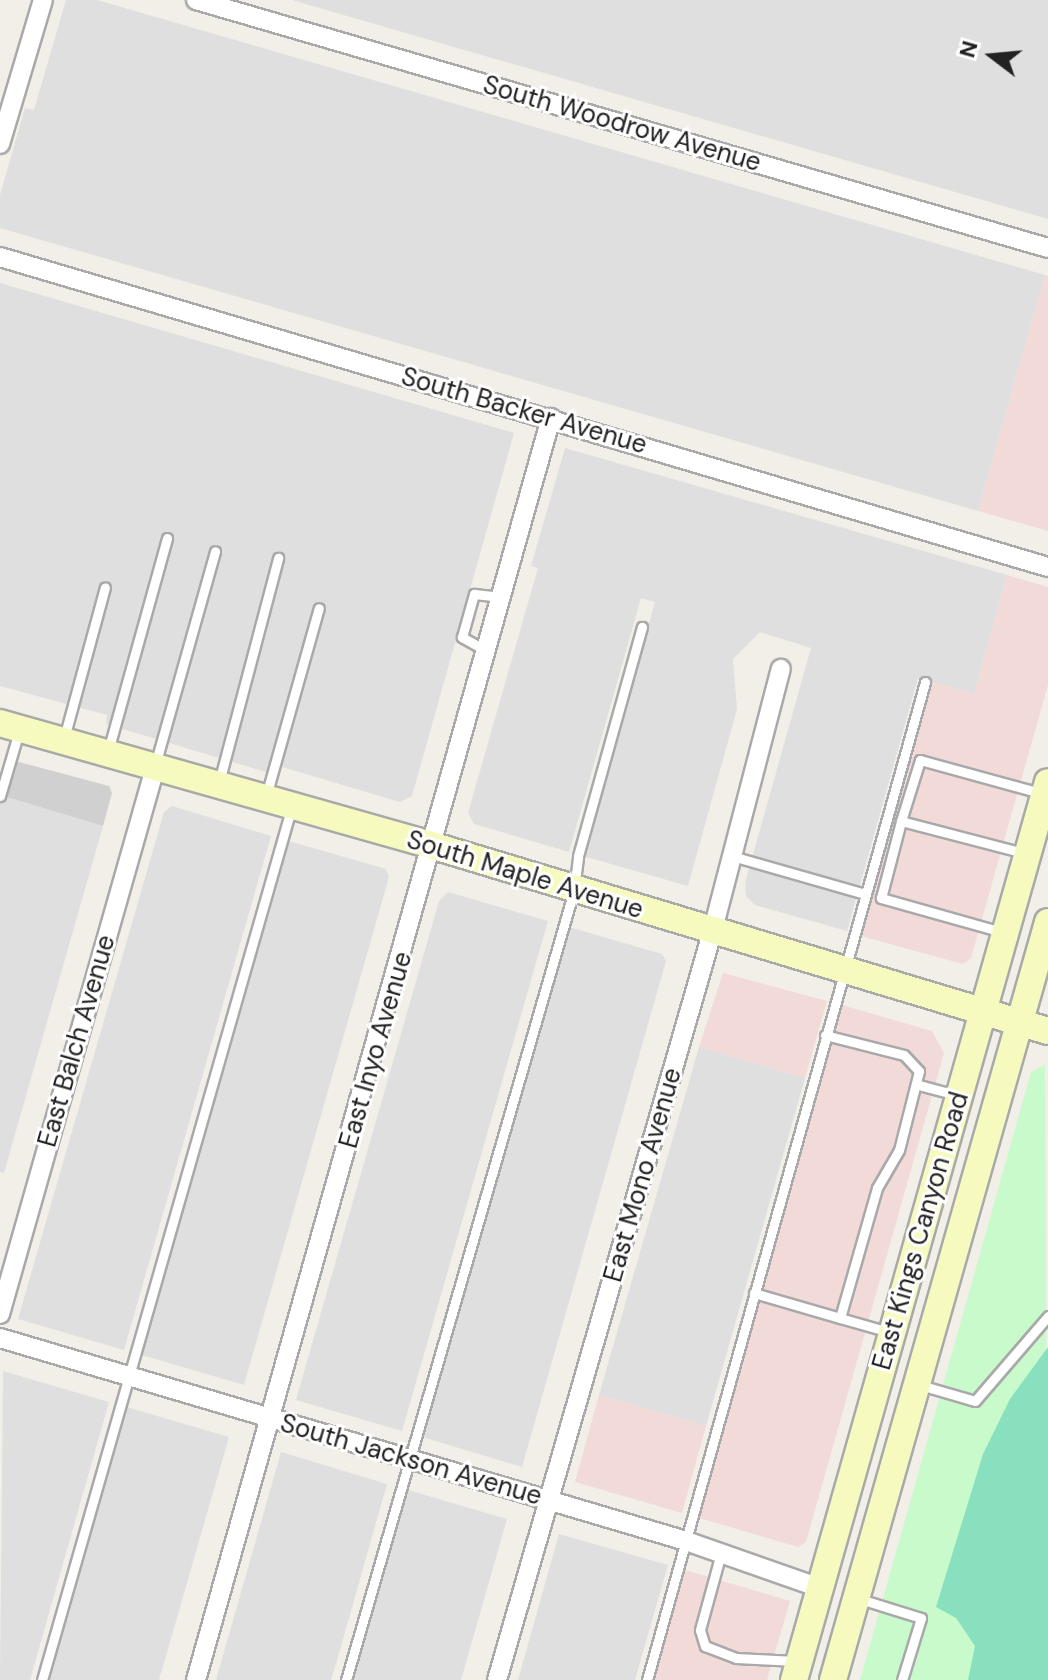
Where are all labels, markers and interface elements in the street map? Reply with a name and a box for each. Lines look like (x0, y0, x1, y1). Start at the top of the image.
north arrow (952, 16, 1032, 96)
text: N (952, 38, 985, 61)
street label: South Woodrow Avenue (479, 69, 765, 179)
street label: South Backer Avenue (398, 361, 650, 461)
street label: South Maple Avenue (403, 824, 647, 926)
street label: East Balch Avenue (32, 931, 122, 1151)
street label: East Inyo Avenue (333, 948, 419, 1152)
street label: East Mono Avenue (598, 1064, 688, 1286)
street label: East Kings Canyon Road (866, 1088, 976, 1374)
street label: South Jackson Avenue (277, 1408, 545, 1512)

